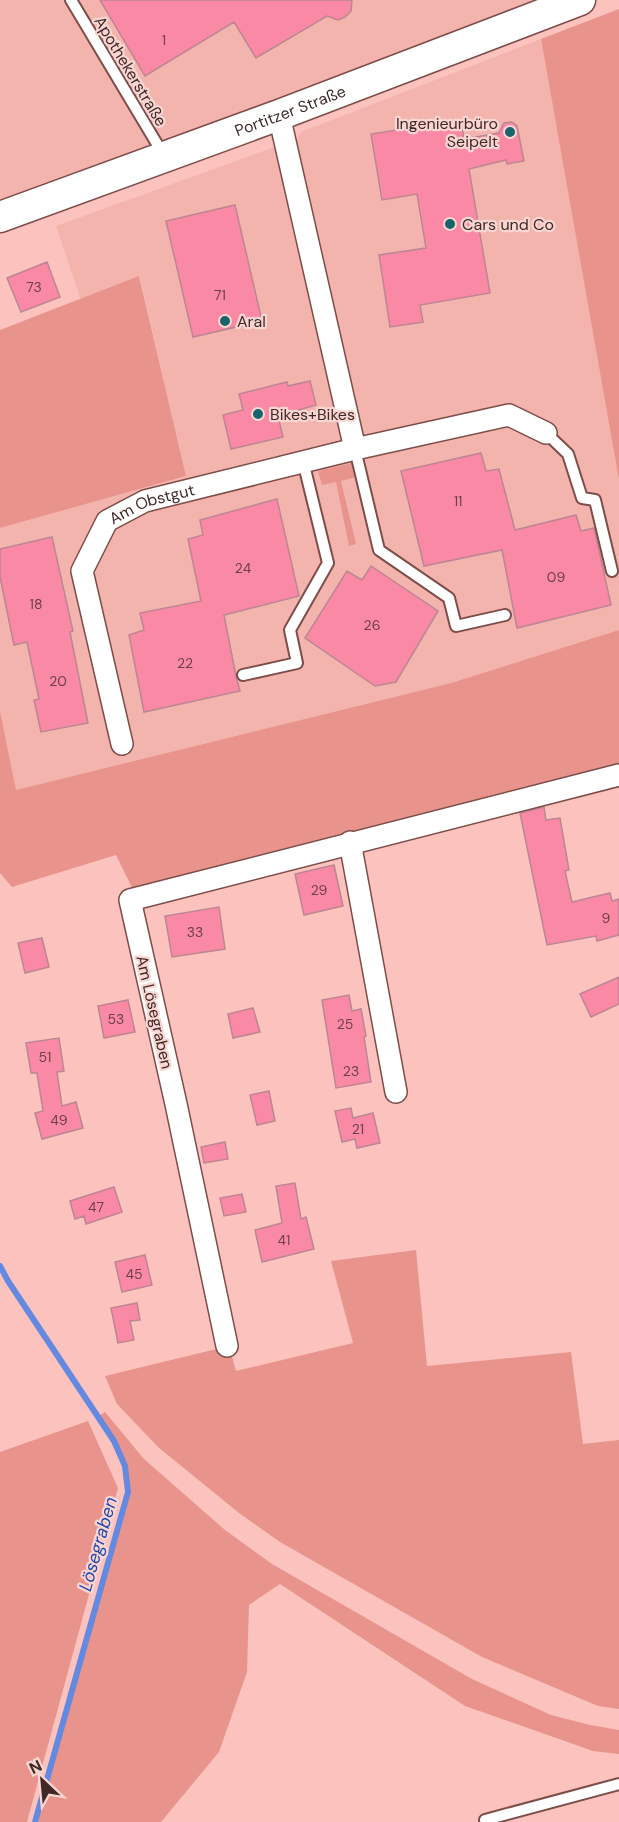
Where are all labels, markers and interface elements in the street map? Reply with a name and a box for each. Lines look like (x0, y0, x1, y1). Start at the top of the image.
street label: Apothekerstraße (89, 12, 172, 130)
house number: 1 (162, 31, 166, 49)
street label: Portitzer Straße (232, 81, 349, 141)
place label: Ingenieurbüro Seipelt (396, 113, 498, 152)
marker: Ingenieurbüro Seipelt (503, 125, 517, 139)
place label: Cars und Co (462, 214, 554, 235)
marker: Cars und Co (443, 217, 457, 231)
house number: 73 (26, 278, 42, 296)
house number: 71 (214, 286, 226, 304)
place label: Aral (237, 311, 266, 332)
marker: Aral (218, 314, 232, 328)
place label: Bikes+Bikes (270, 404, 355, 425)
marker: Bikes+Bikes (251, 407, 265, 421)
street label: Am Obstgut (105, 479, 197, 529)
house number: 11 (454, 492, 462, 510)
house number: 24 (235, 559, 252, 577)
house number: 09 (547, 568, 565, 586)
house number: 18 (30, 595, 42, 613)
house number: 26 (364, 616, 380, 634)
house number: 22 (177, 654, 193, 672)
house number: 20 (49, 672, 67, 690)
house number: 29 (311, 881, 328, 899)
house number: 9 (602, 909, 611, 927)
house number: 33 (187, 923, 203, 941)
street label: Am Lösegraben (131, 953, 178, 1071)
house number: 53 (108, 1010, 124, 1028)
house number: 25 (337, 1015, 353, 1033)
house number: 51 (39, 1048, 51, 1066)
house number: 23 (343, 1062, 359, 1080)
house number: 49 (50, 1111, 68, 1129)
house number: 21 (352, 1120, 364, 1138)
house number: 47 (88, 1198, 104, 1216)
house number: 41 (278, 1231, 290, 1249)
house number: 45 (125, 1265, 143, 1283)
water label: Lösegraben (73, 1494, 123, 1594)
north arrow (12, 1750, 72, 1810)
text: N (26, 1755, 45, 1779)

